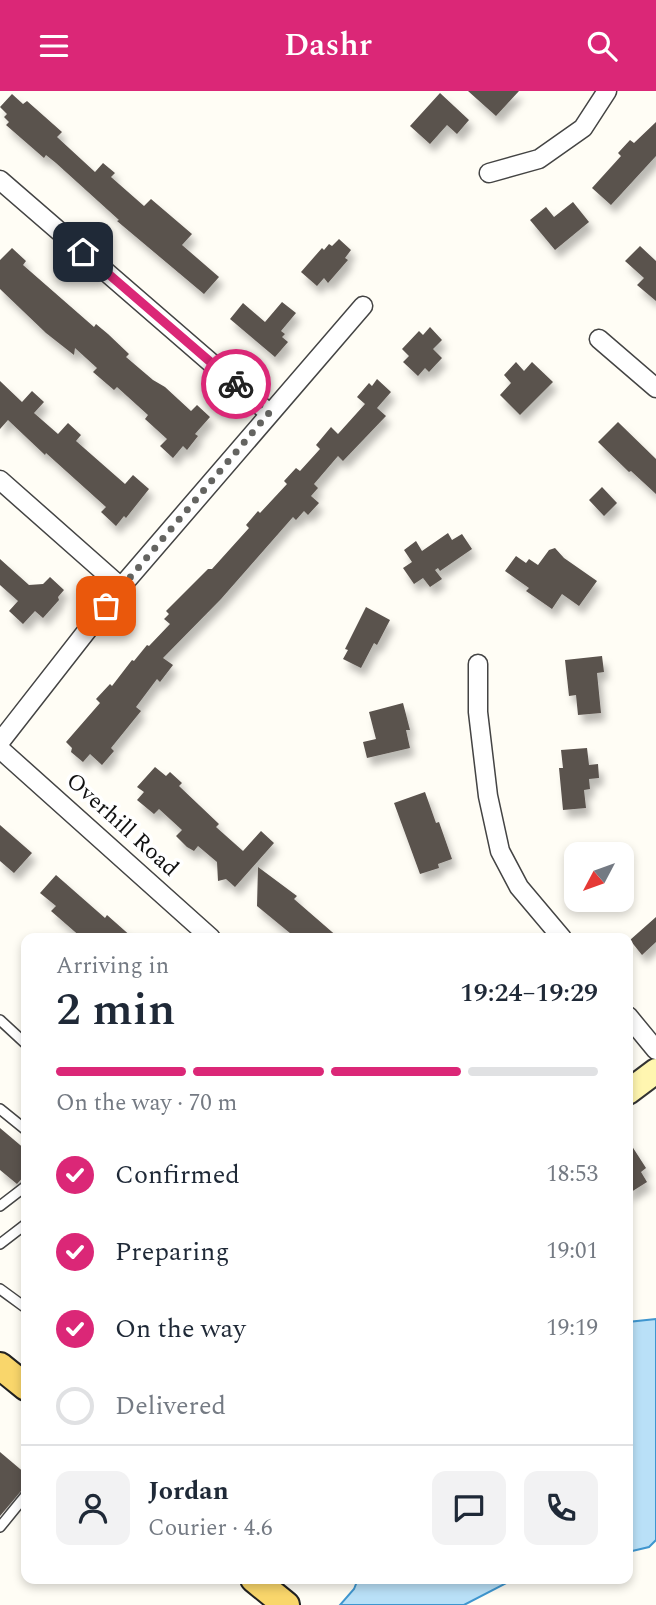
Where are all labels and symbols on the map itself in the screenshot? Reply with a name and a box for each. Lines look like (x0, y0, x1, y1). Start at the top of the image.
pin (53, 222, 113, 282)
courier (201, 349, 271, 419)
pin (76, 576, 136, 636)
street label: Overhill Road (58, 765, 187, 886)
north arrow (564, 842, 634, 912)

